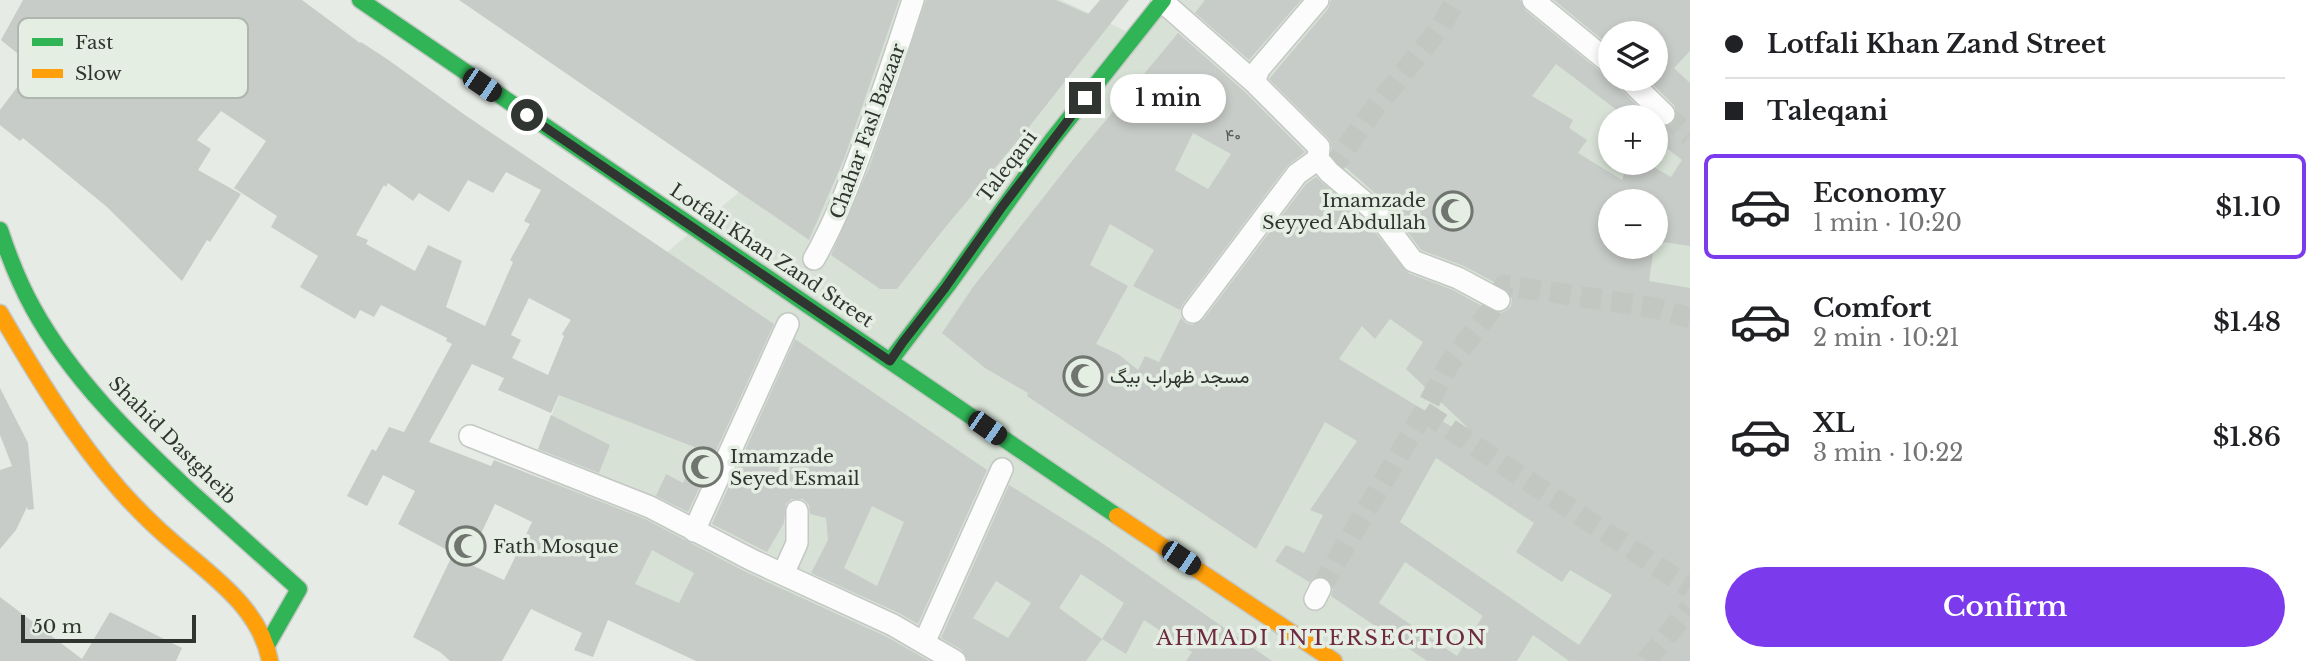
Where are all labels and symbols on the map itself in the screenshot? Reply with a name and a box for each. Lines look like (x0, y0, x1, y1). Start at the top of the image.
legend (18, 18, 248, 98)
text: Fast (75, 31, 114, 54)
street label: Chahar Fasl Bazaar (825, 40, 910, 222)
text: Slow (75, 62, 122, 85)
car (459, 65, 506, 105)
callout: 1 min (1110, 74, 1225, 122)
route end (1069, 82, 1101, 114)
route start (511, 99, 543, 131)
house number: ۴۰ (1225, 125, 1241, 145)
street label: Taleqani (973, 126, 1042, 207)
street label: Lotfali Khan Zand Street (666, 179, 879, 333)
place label: Imamzade Seyyed Abdullah (1262, 189, 1426, 234)
mosque icon: Imamzade Seyyed Abdullah (1432, 190, 1474, 232)
mosque icon: مسجد ظهراب بیگ (1062, 355, 1104, 397)
place label: مسجد ظهراب بیگ (1110, 365, 1249, 388)
street label: Shahid Dastgheib (104, 372, 241, 509)
car (964, 407, 1011, 449)
place label: Imamzade Seyed Esmail (730, 445, 860, 490)
mosque icon: Imamzade Seyed Esmail (682, 446, 724, 488)
mosque icon: Fath Mosque (445, 525, 487, 567)
place label: Fath Mosque (493, 535, 619, 558)
car (1158, 538, 1205, 578)
scale bar (21, 612, 196, 644)
district label: AHMADI INTERSECTION (1155, 625, 1488, 651)

